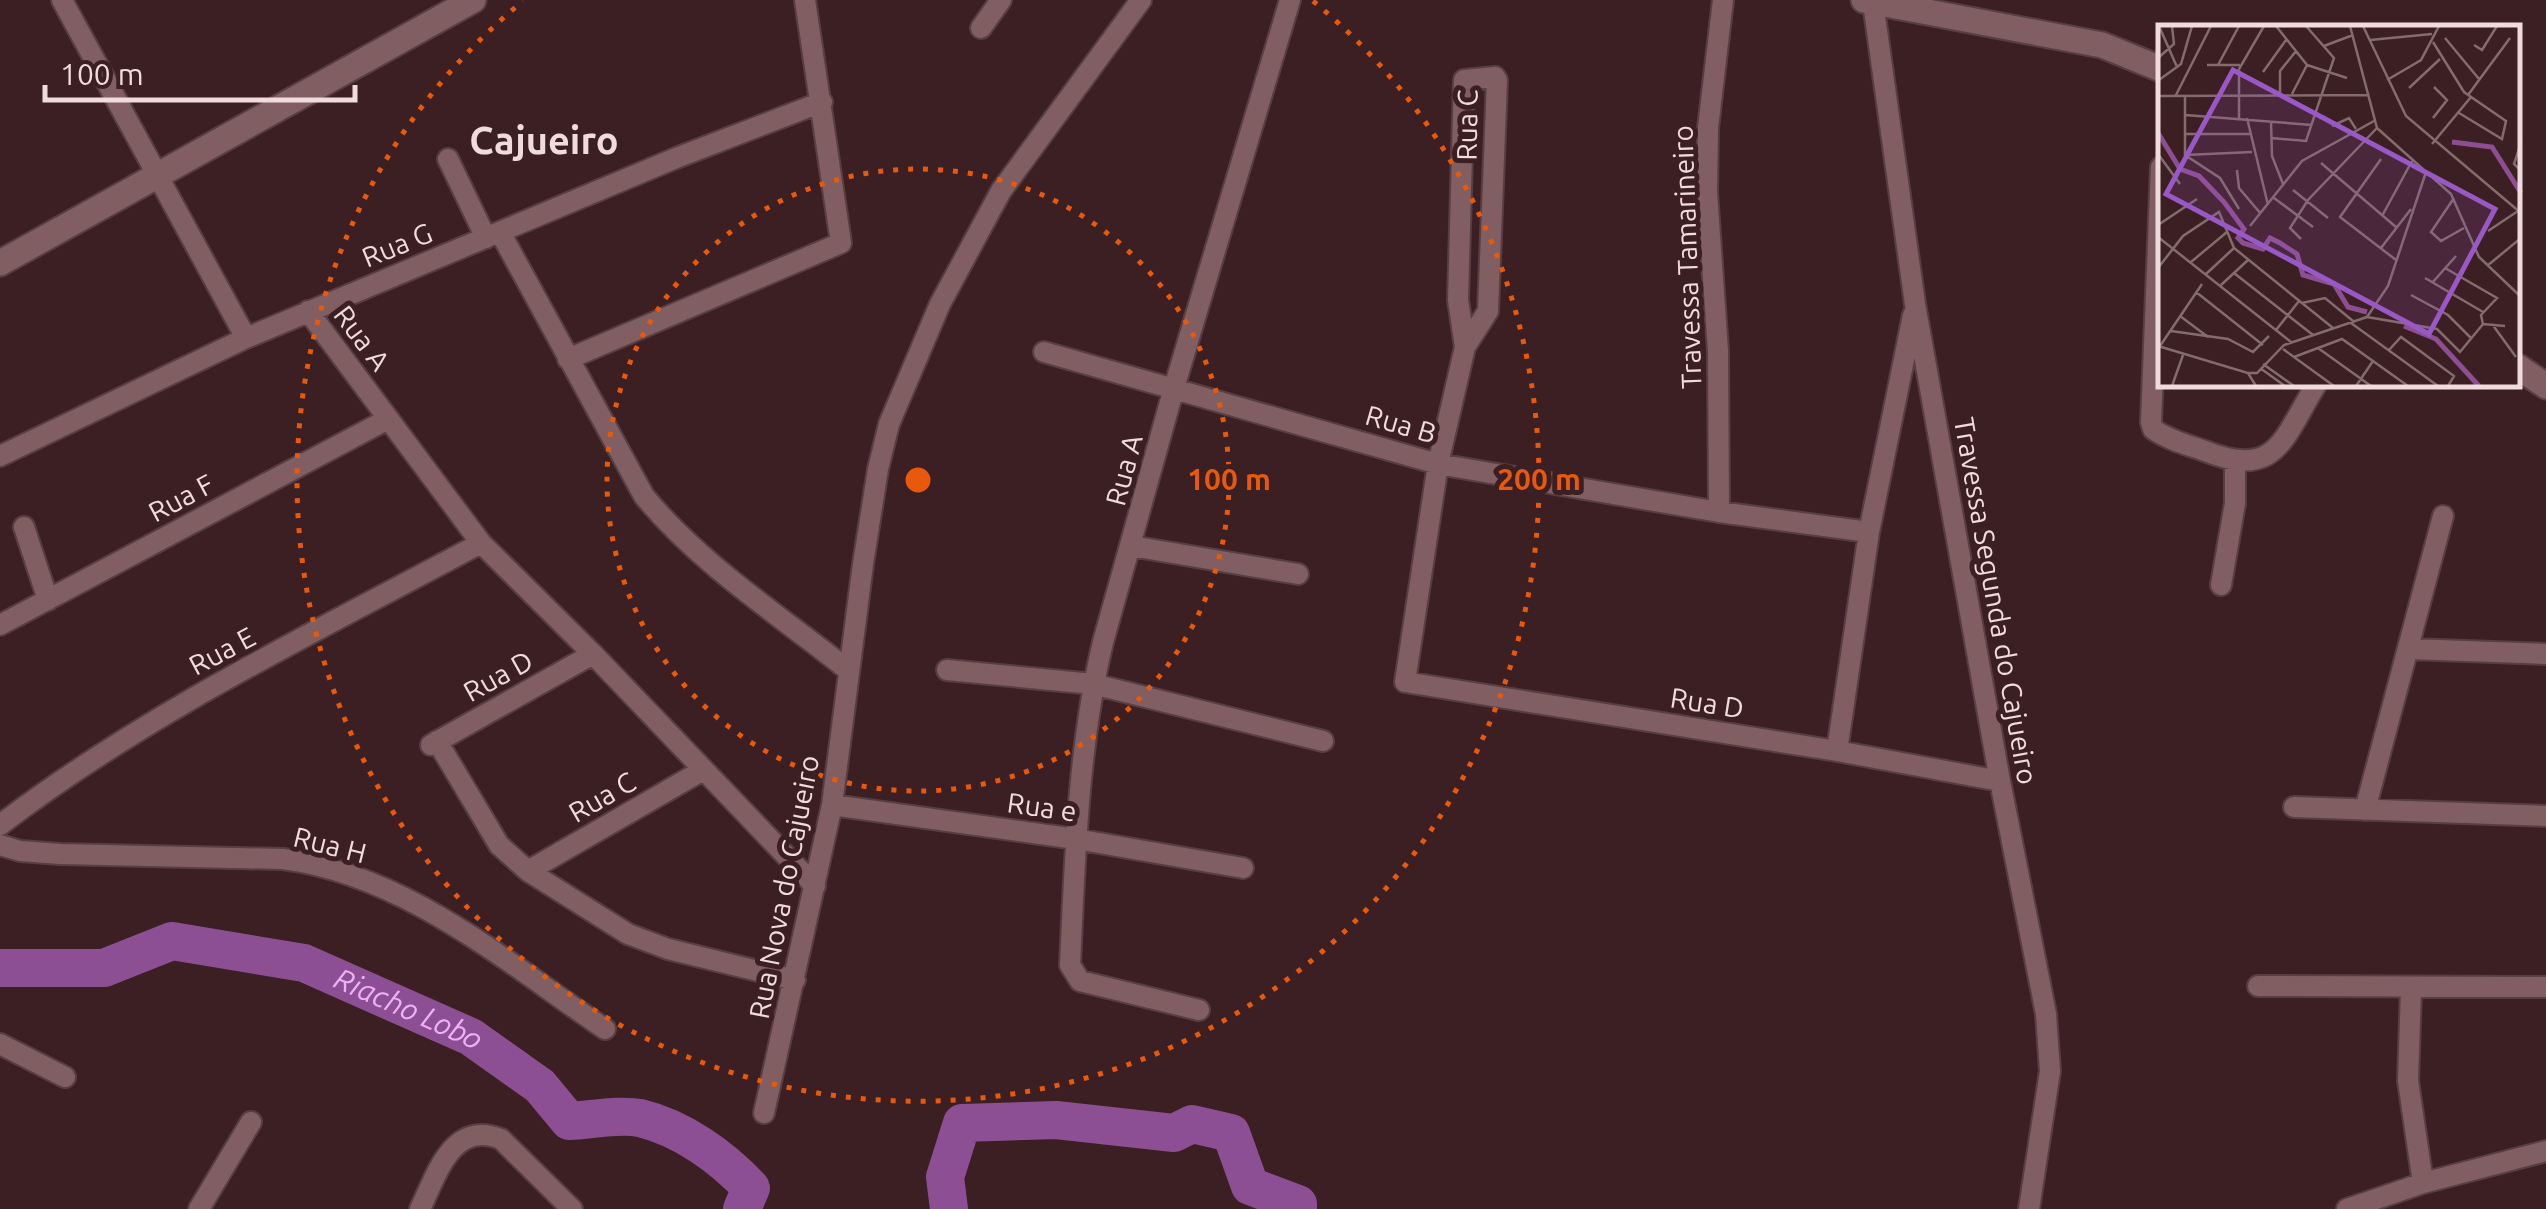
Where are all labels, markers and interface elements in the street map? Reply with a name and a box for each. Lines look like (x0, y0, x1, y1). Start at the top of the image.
inset map (2158, 25, 2521, 388)
scale bar (45, 40, 355, 102)
text: 100 m (60, 57, 144, 91)
street label: Rua C (1450, 89, 1483, 161)
district label: Cajueiro (469, 119, 619, 161)
street label: Travessa Tamarineiro (1666, 125, 1707, 389)
street label: Rua G (357, 217, 436, 273)
street label: Rua A (328, 299, 397, 376)
street label: Rua B (1362, 399, 1440, 448)
street label: Travessa Segunda do Cajueiro (1949, 415, 2044, 787)
street label: Rua A (1099, 431, 1148, 509)
centre of rings (900, 462, 936, 498)
text: 100 m (1187, 462, 1271, 496)
text: 200 m (1497, 462, 1581, 496)
street label: Rua F (143, 468, 218, 527)
street label: Rua E (184, 620, 260, 681)
street label: Rua D (458, 644, 538, 707)
street label: Rua D (1668, 681, 1746, 724)
street label: Rua Nova do Cajueiro (743, 753, 824, 1021)
street label: Rua C (563, 765, 640, 828)
street label: Rua e (1005, 786, 1079, 827)
street label: Rua H (291, 821, 370, 868)
water label: Riacho Lobo (329, 961, 490, 1056)

